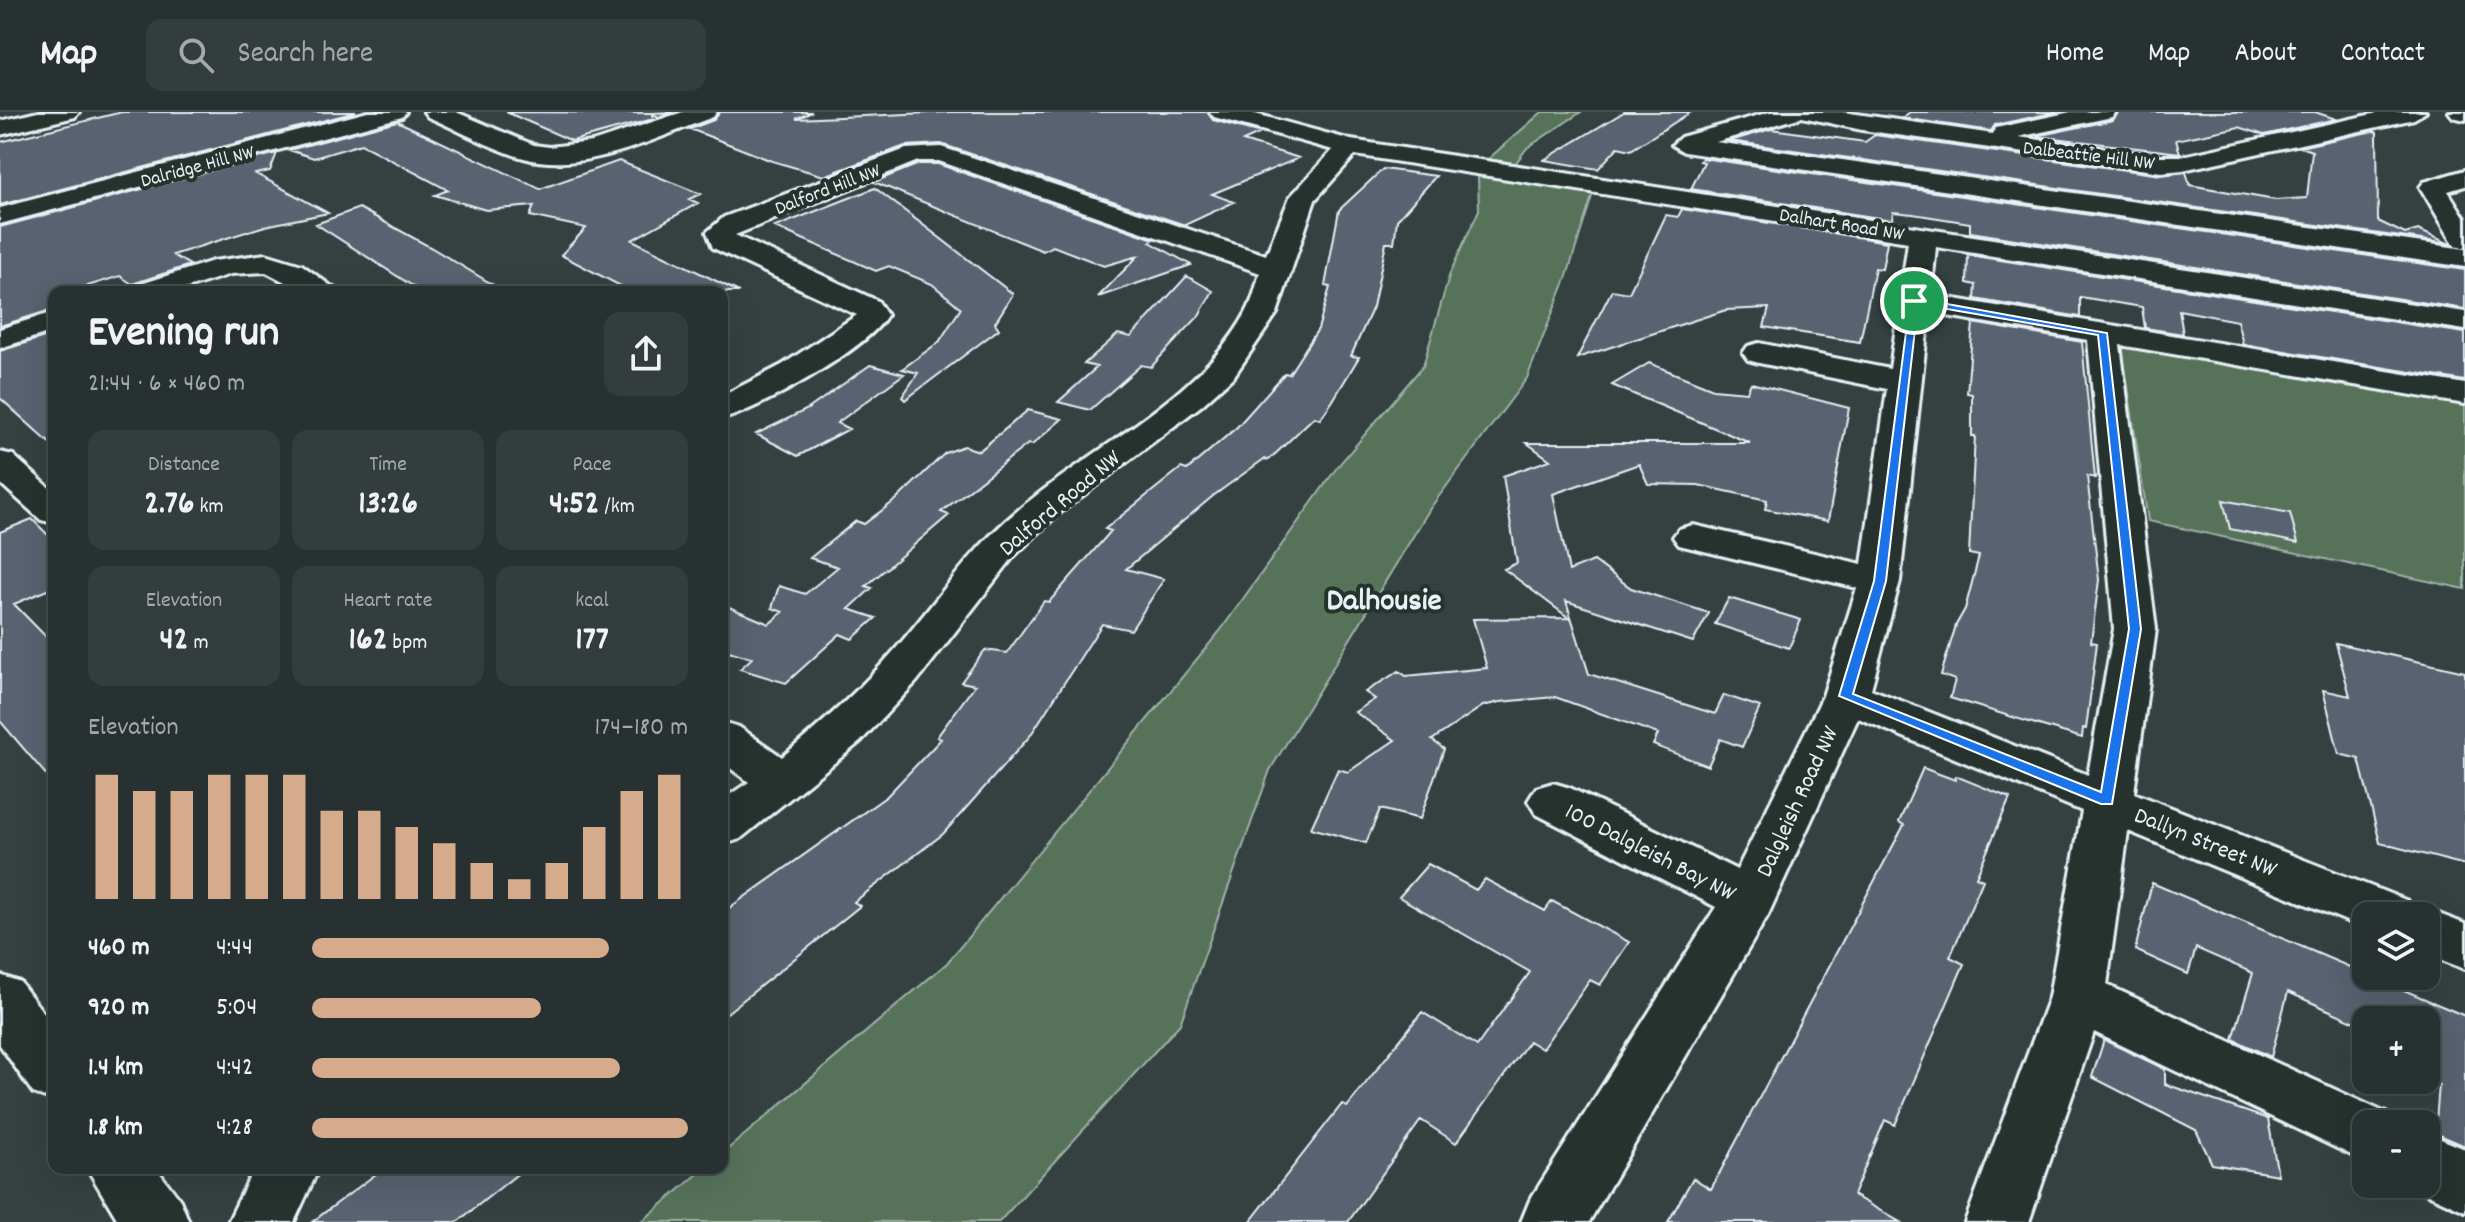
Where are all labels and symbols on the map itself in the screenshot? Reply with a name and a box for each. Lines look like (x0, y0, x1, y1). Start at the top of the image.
street label: Dalbeattie Hill NW (2021, 135, 2157, 179)
street label: Dalridge Hill NW (138, 139, 258, 196)
street label: Dalford Hill NW (771, 158, 885, 224)
street label: Dalhart Road NW (1777, 202, 1906, 250)
pin (1880, 267, 1948, 335)
street label: Dalford Road NW (992, 443, 1130, 566)
district label: Dalhousie (1326, 580, 1442, 626)
street label: Dalgleish Road NW (1749, 721, 1849, 883)
street label: 100 Dalgleish Bay NW (1558, 796, 1741, 911)
street label: Dallyn Street NW (2129, 800, 2281, 888)

